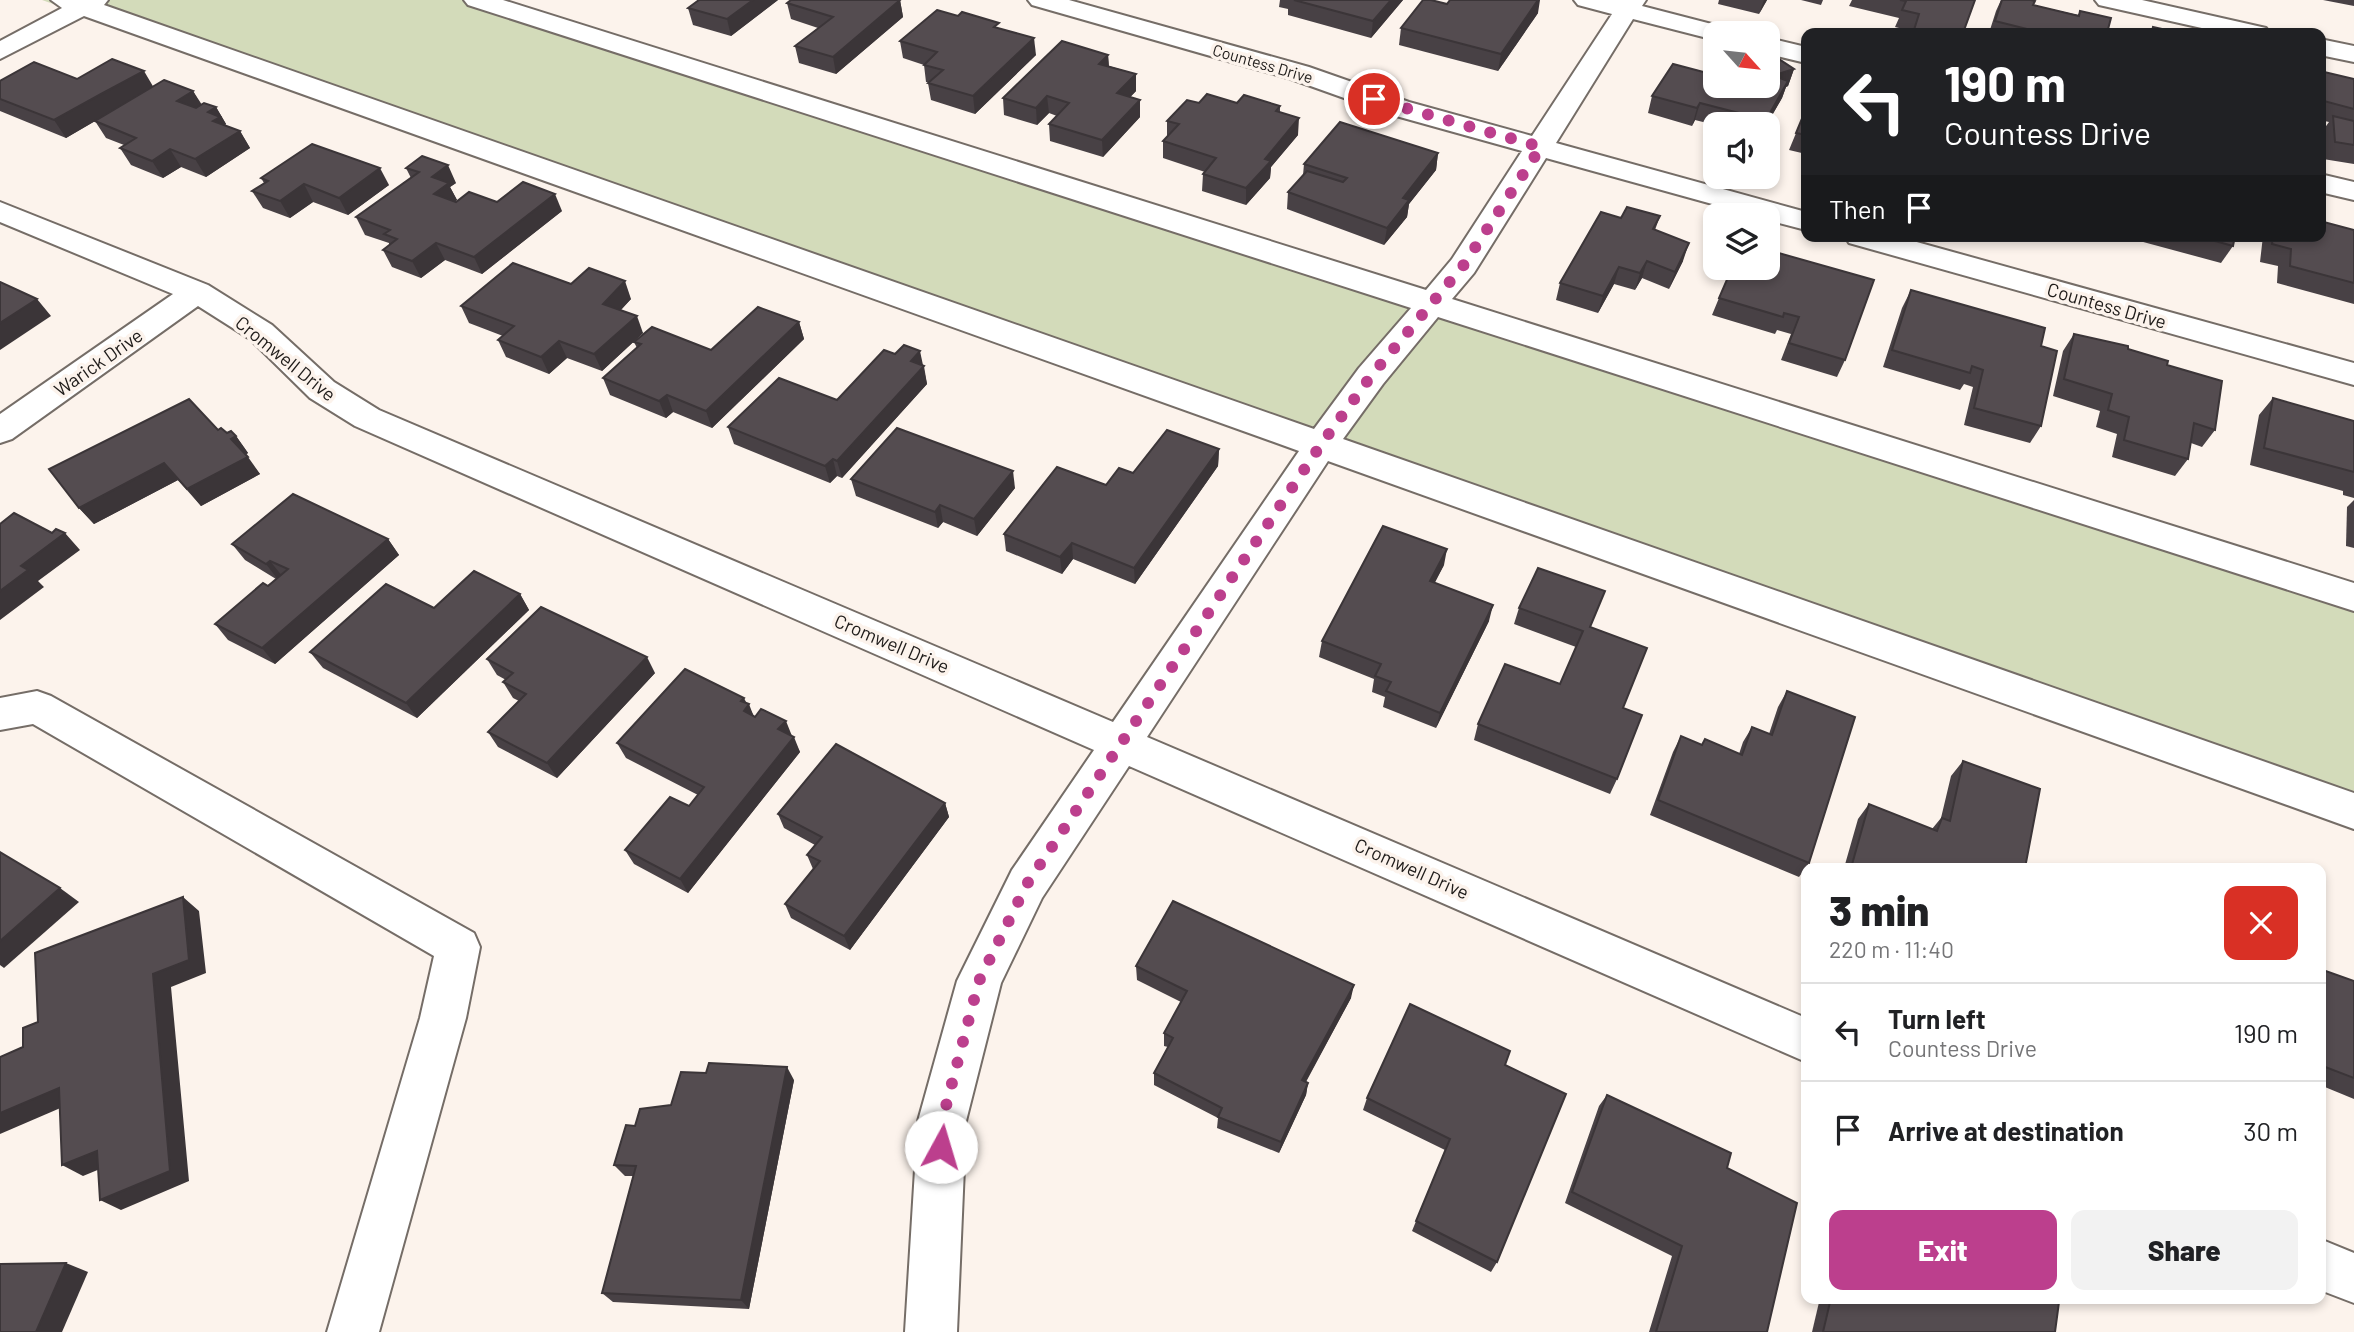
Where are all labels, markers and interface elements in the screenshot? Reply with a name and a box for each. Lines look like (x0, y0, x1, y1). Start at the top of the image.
north arrow (1703, 21, 1780, 98)
map controls (1703, 21, 1780, 280)
street label: Countess Drive (1211, 40, 1315, 86)
text: 190 m (1944, 53, 2066, 112)
icon: left (1829, 56, 1920, 147)
pin (1344, 69, 1404, 129)
icon: arrive (1355, 80, 1393, 118)
button: sound (1703, 112, 1780, 189)
text: Countess Drive (1944, 113, 2151, 151)
icon: arrive (1900, 189, 1938, 227)
text: Then (1829, 193, 1886, 224)
button: layers (1703, 203, 1780, 280)
street label: Countess Drive (2045, 277, 2169, 333)
street label: Cromwell Drive (231, 310, 341, 406)
street label: Warick Drive (49, 323, 147, 401)
street label: Cromwell Drive (831, 608, 953, 678)
street label: Cromwell Drive (1351, 833, 1473, 903)
text: 3 min (1829, 884, 1929, 934)
button: close (2224, 886, 2298, 960)
text: 220 m · 11:40 (1829, 935, 1954, 963)
text: Turn left (1888, 1003, 1986, 1034)
icon: left (1829, 1013, 1867, 1051)
text: 190 m (2234, 1017, 2298, 1048)
text: Countess Drive (1888, 1034, 2037, 1062)
position arrow (904, 1110, 978, 1184)
icon: arrive (1829, 1111, 1867, 1149)
text: Arrive at destination (1888, 1115, 2124, 1146)
text: 30 m (2243, 1115, 2298, 1146)
button: Exit (1829, 1210, 2057, 1290)
button: Share (2071, 1210, 2298, 1290)

